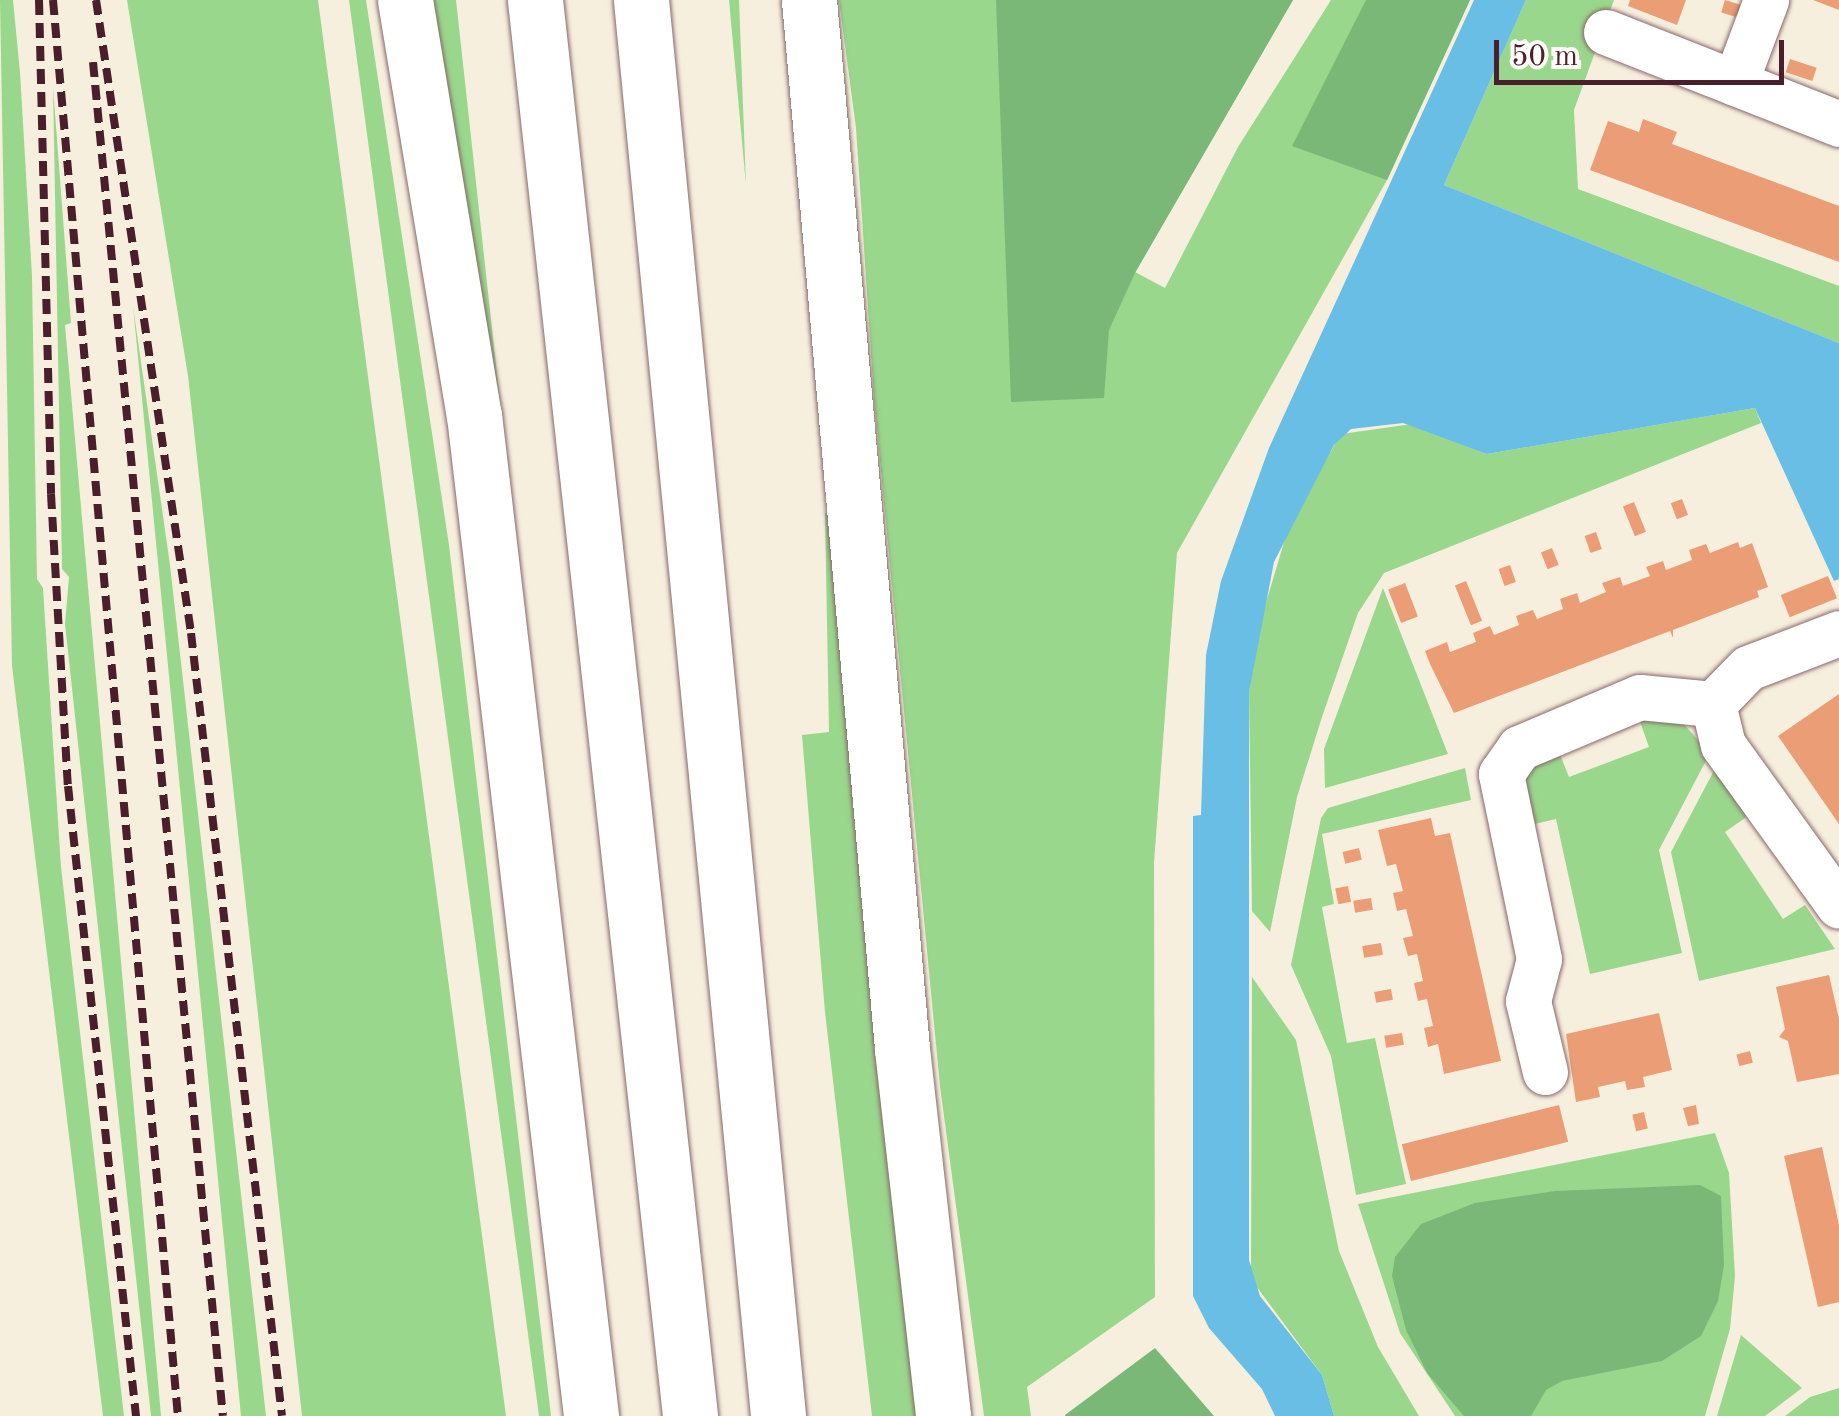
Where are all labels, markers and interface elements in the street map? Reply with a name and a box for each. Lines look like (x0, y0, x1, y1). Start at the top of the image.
scale bar (1499, 20, 1789, 82)
text: 50 m (1511, 42, 1578, 72)

